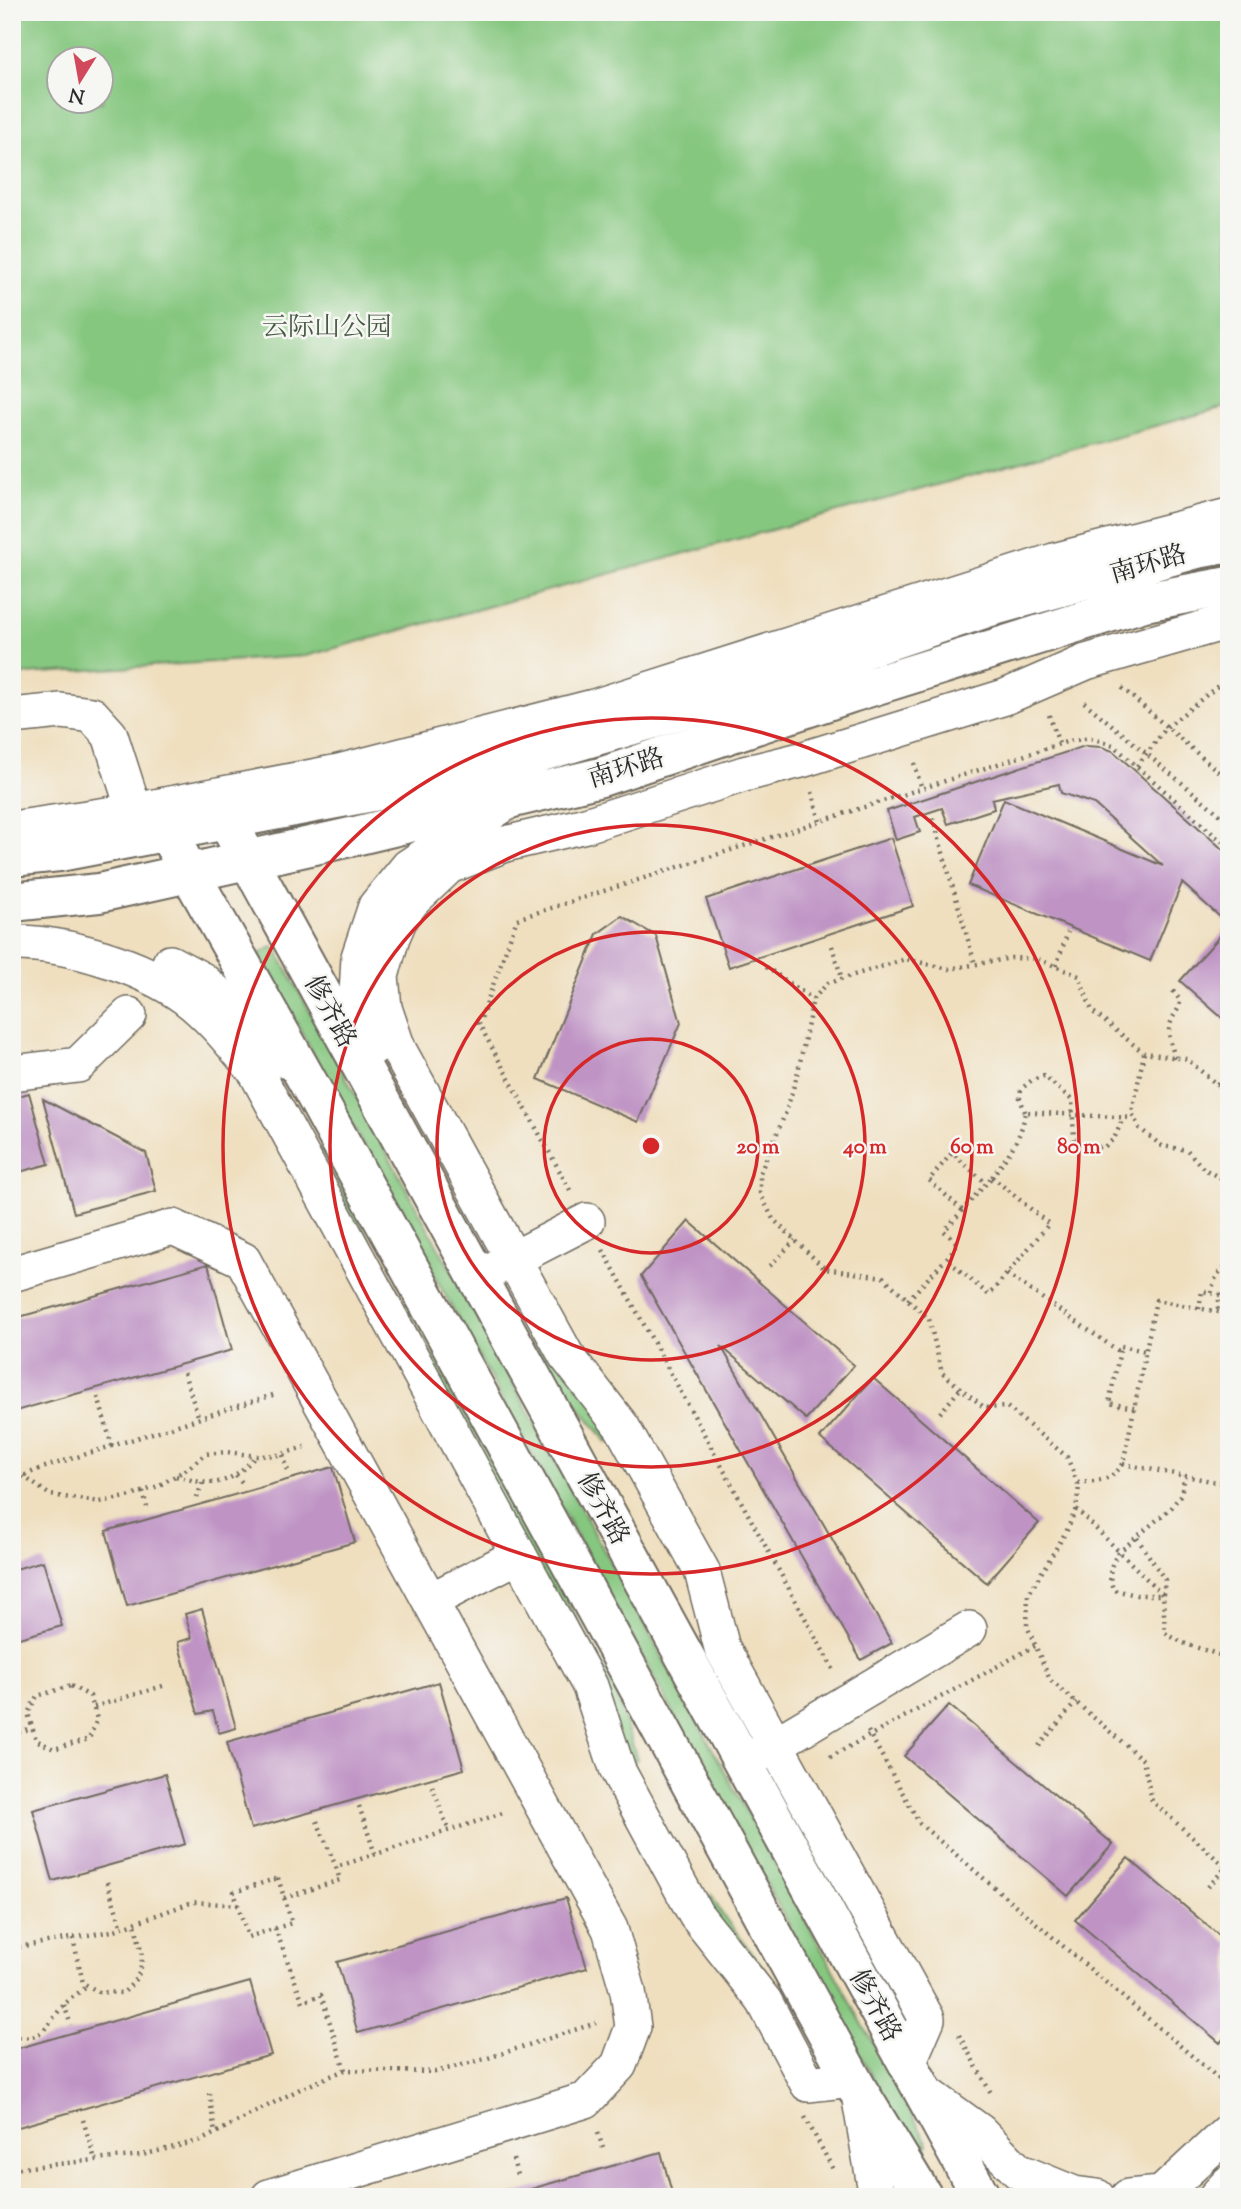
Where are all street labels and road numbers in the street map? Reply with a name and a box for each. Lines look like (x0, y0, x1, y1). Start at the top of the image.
street label: 南环路 (1106, 537, 1191, 594)
street label: 南环路 (584, 740, 669, 798)
street label: 修齐路 (294, 969, 364, 1055)
street label: 修齐路 (567, 1466, 637, 1552)
street label: 修齐路 (839, 1963, 909, 2049)

